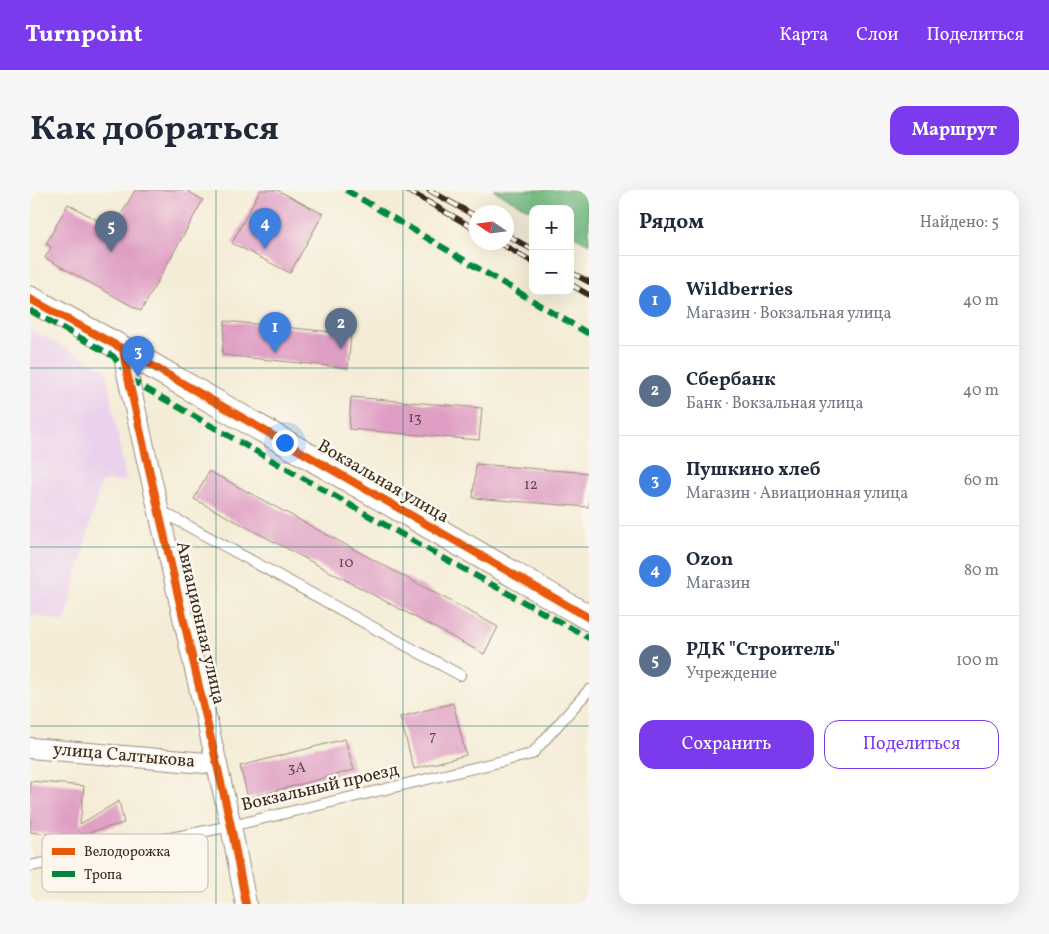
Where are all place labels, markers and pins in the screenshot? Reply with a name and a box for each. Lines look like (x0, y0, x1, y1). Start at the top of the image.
pin: 4 (249, 208, 281, 249)
pin: 5 (95, 211, 127, 252)
pin: 2 (325, 308, 357, 349)
pin: 1 (259, 312, 291, 353)
pin: 3 (122, 336, 154, 377)

